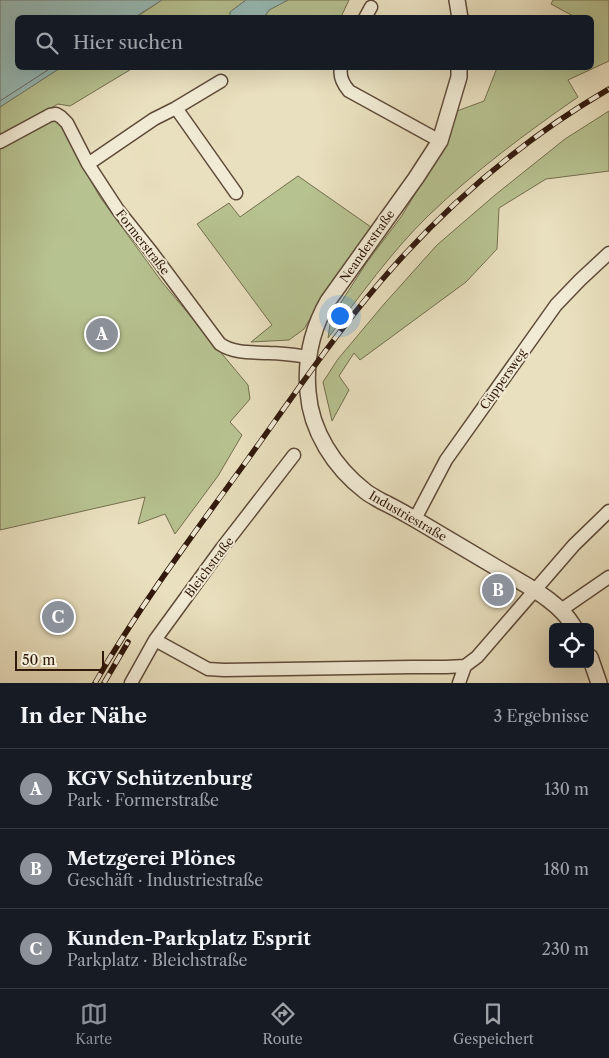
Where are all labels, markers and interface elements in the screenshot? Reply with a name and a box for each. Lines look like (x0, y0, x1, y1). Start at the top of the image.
search box (15, 15, 594, 70)
icon: search (33, 29, 61, 57)
text: Hier suchen (73, 31, 183, 54)
street label: Formerstraße (113, 206, 173, 278)
street label: Neanderstraße (336, 207, 398, 285)
your location (327, 303, 353, 329)
pin: A (86, 315, 118, 353)
street label: Cüppersweg (477, 345, 530, 412)
street label: Industriestraße (366, 488, 450, 544)
street label: Bleichstraße (181, 534, 237, 600)
pin: B (482, 571, 514, 609)
pin: C (42, 598, 74, 636)
map controls (549, 623, 594, 668)
button: locate (549, 623, 594, 668)
scale bar (15, 648, 104, 671)
text: 50 m (22, 651, 55, 669)
text: In der Nähe (20, 703, 147, 728)
text: 3 Ergebnisse (493, 706, 589, 726)
text: KGV Schützenburg (67, 767, 252, 790)
text: A (30, 779, 42, 799)
text: 130 m (544, 779, 589, 799)
text: Park · Formerstraße (67, 790, 219, 810)
text: Metzgerei Plönes (67, 847, 236, 870)
text: B (30, 859, 42, 879)
text: 180 m (543, 859, 589, 879)
text: Geschäft · Industriestraße (67, 870, 263, 890)
text: Kunden-Parkplatz Esprit (67, 927, 311, 950)
text: C (30, 939, 42, 959)
text: 230 m (542, 939, 589, 959)
text: Parkplatz · Bleichstraße (67, 950, 248, 970)
tab: Karte (75, 1000, 112, 1048)
tab: Route (263, 1000, 303, 1048)
tab: Gespeichert (453, 1000, 534, 1048)

